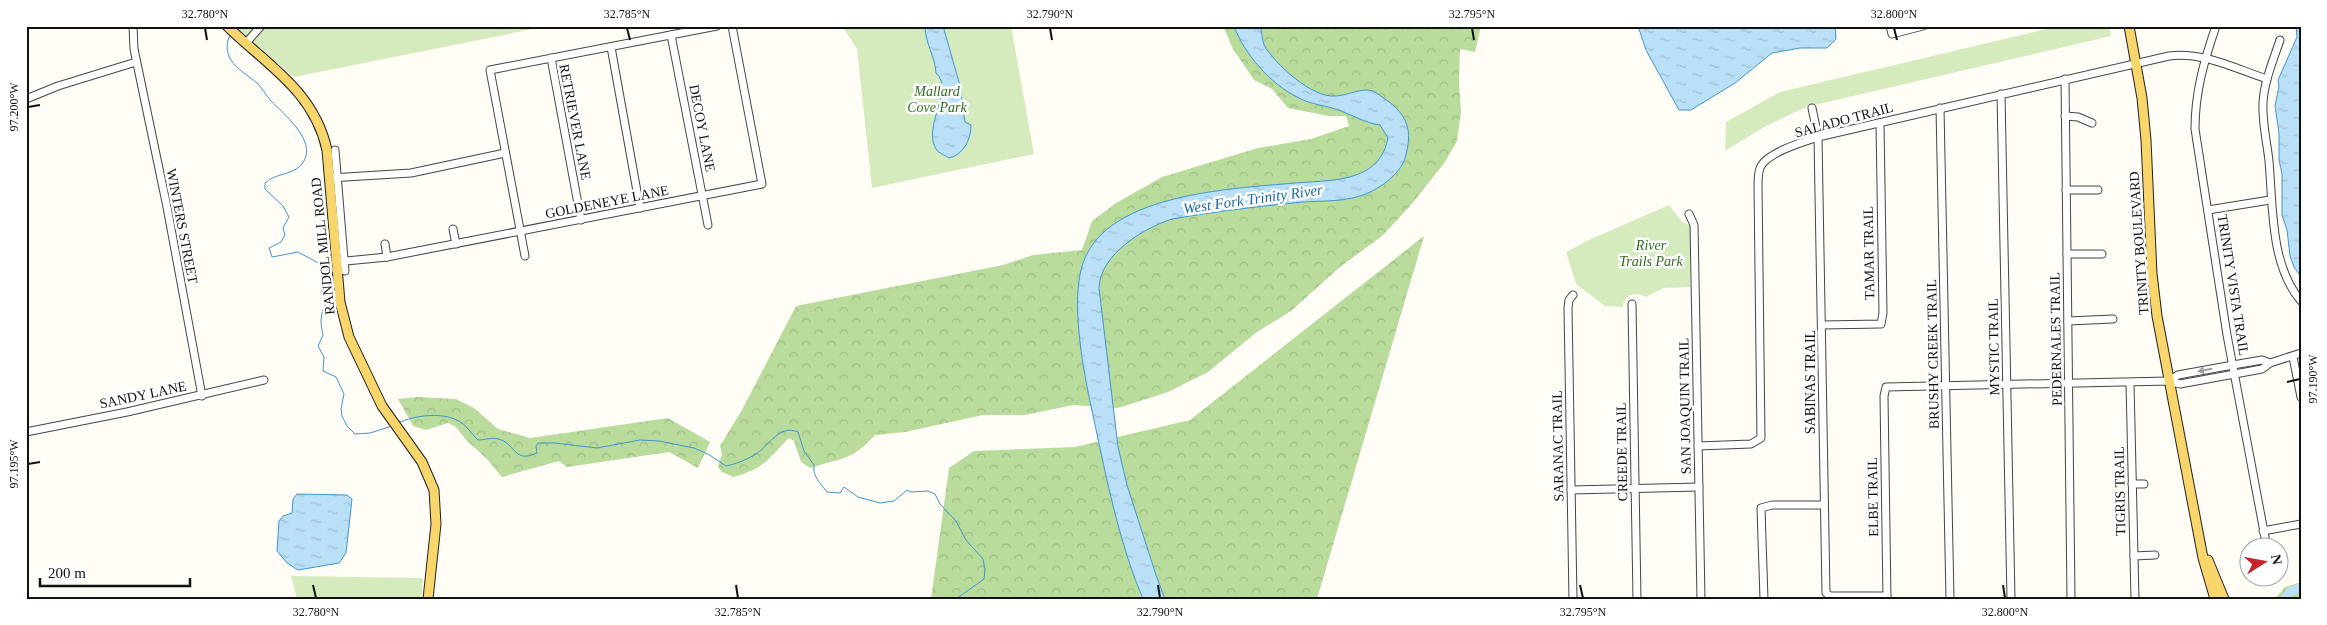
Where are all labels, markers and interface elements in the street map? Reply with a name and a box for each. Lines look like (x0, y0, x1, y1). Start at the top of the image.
text: 32.780°N (182, 7, 229, 21)
text: 32.785°N (604, 7, 651, 21)
text: 32.790°N (1027, 7, 1074, 21)
text: 32.795°N (1449, 7, 1496, 21)
text: 32.800°N (1871, 7, 1918, 21)
street label: RETRIEVER LANE (556, 63, 594, 181)
text: 97.200°W (7, 82, 21, 132)
street label: DECOY LANE (686, 83, 718, 173)
park label: Mallard Cove Park (907, 84, 968, 115)
street label: SALADO TRAIL (1793, 100, 1895, 140)
street label: WINTERS STREET (163, 167, 201, 285)
street label: TRINITY BOULEVARD (2127, 171, 2151, 315)
street label: RANDOL MILL ROAD (308, 177, 338, 315)
water label: West Fork Trinity River (1182, 181, 1324, 217)
street label: GOLDENEYE LANE (544, 183, 670, 221)
street label: TAMAR TRAIL (1861, 206, 1877, 300)
street label: TRINITY VISTA TRAIL (2214, 213, 2252, 357)
park label: River Trails Park (1619, 238, 1683, 269)
street label: PEDERNALES TRAIL (2047, 272, 2065, 406)
street label: BRUSHY CREEK TRAIL (1924, 279, 1942, 429)
street label: MYSTIC TRAIL (1986, 298, 2002, 396)
street label: SABINAS TRAIL (1803, 330, 1818, 434)
street label: SAN JOAQUIN TRAIL (1676, 338, 1694, 474)
text: 97.190°W (2306, 354, 2320, 404)
one-way arrow (2197, 366, 2213, 374)
street label: SANDY LANE (98, 378, 188, 412)
street label: SARANAC TRAIL (1550, 390, 1566, 502)
street label: CREEDE TRAIL (1614, 402, 1630, 502)
text: 97.195°W (7, 439, 21, 489)
street label: TIGRIS TRAIL (2112, 446, 2128, 536)
street label: ELBE TRAIL (1865, 457, 1881, 537)
north arrow (2240, 538, 2290, 588)
text: N (2268, 553, 2285, 566)
scale bar (40, 555, 190, 587)
text: 200 m (48, 565, 86, 581)
text: 32.780°N (293, 605, 340, 619)
text: 32.785°N (715, 605, 762, 619)
text: 32.790°N (1137, 605, 1184, 619)
text: 32.795°N (1560, 605, 1607, 619)
text: 32.800°N (1982, 605, 2029, 619)

